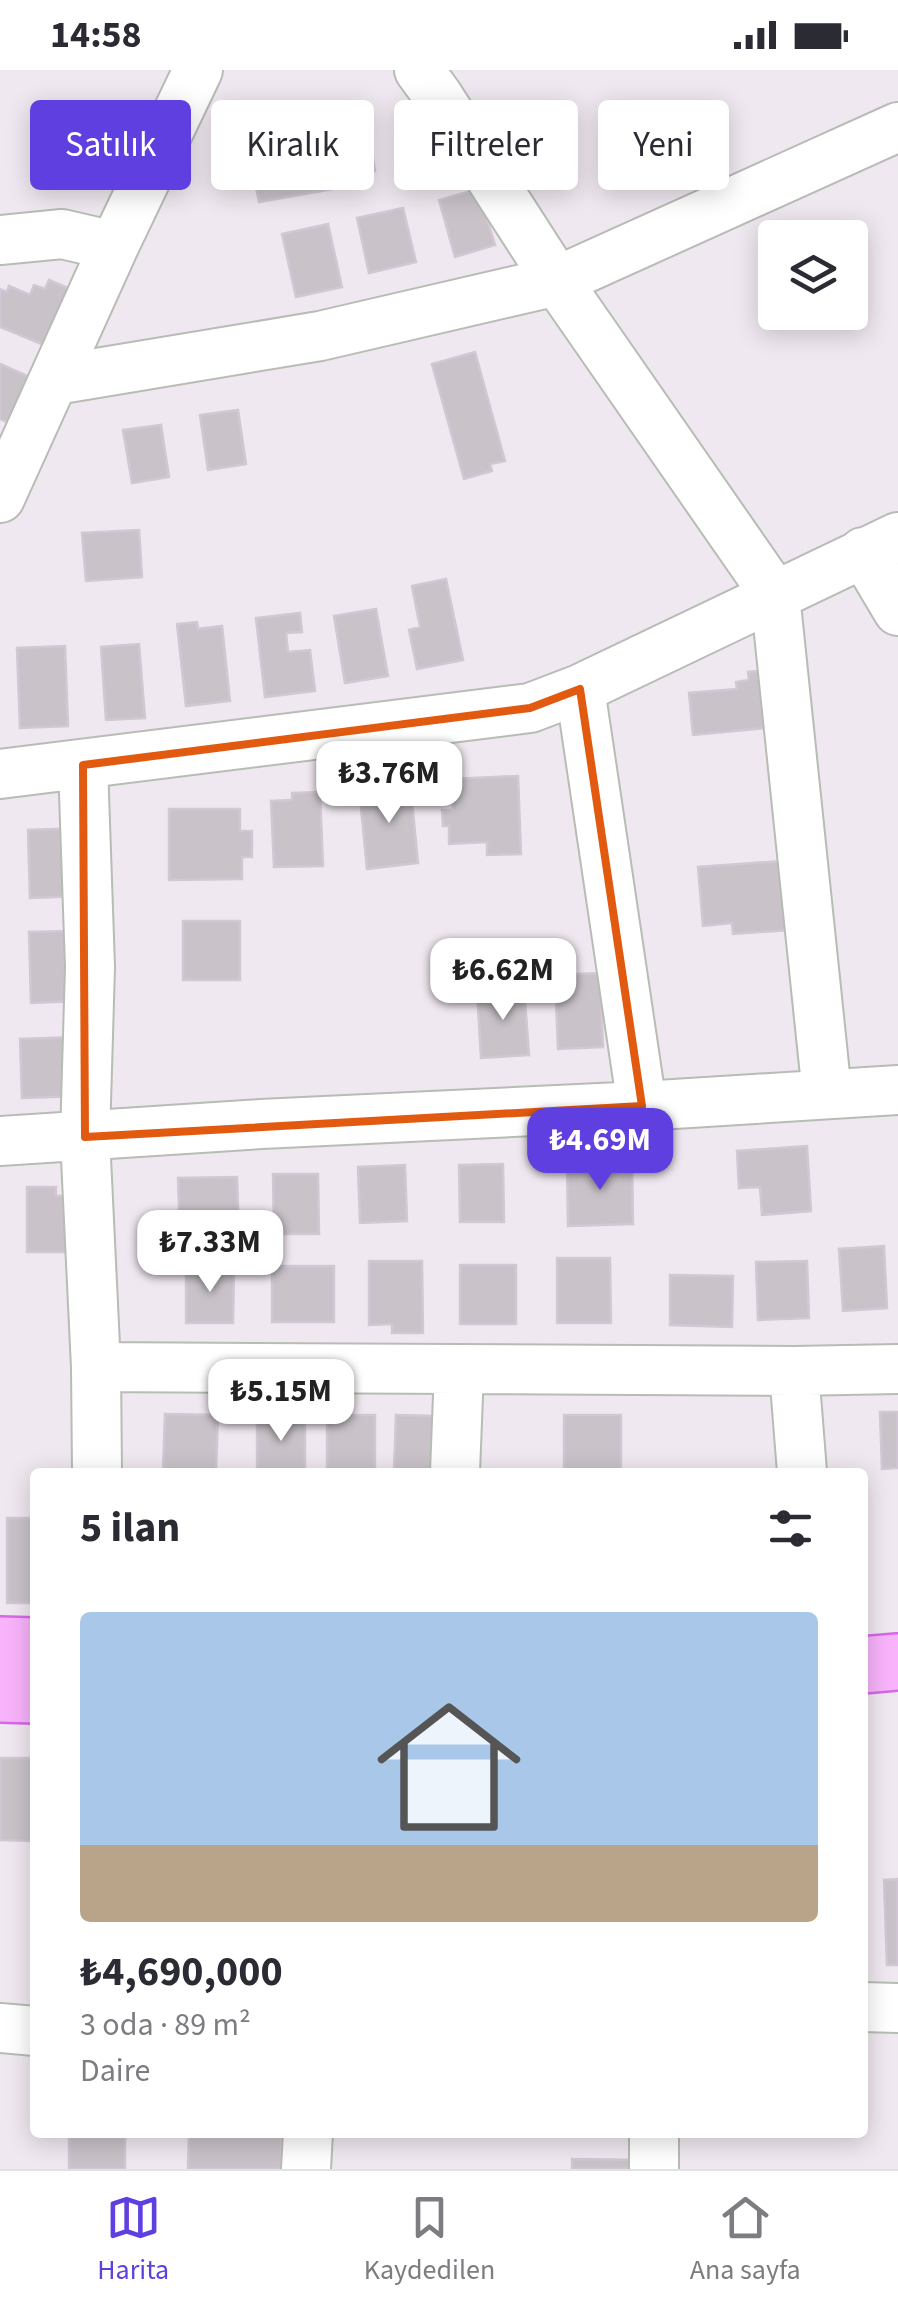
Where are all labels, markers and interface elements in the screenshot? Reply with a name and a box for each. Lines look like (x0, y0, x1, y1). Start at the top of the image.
text: 14:58 (50, 8, 142, 62)
chip: Satılık (30, 100, 191, 190)
chip: Kiralık (211, 100, 374, 190)
chip: Filtreler (394, 100, 578, 190)
chip: Yeni (598, 100, 729, 190)
map controls (758, 220, 868, 330)
button: layers (758, 220, 868, 330)
pin: ₺3.76M (308, 741, 470, 826)
text: ₺3.76M (338, 750, 440, 796)
pin: ₺6.62M (422, 938, 584, 1023)
text: ₺6.62M (452, 947, 554, 993)
pin: ₺4.69M (519, 1108, 681, 1193)
text: ₺4.69M (549, 1117, 651, 1163)
pin: ₺7.33M (129, 1210, 291, 1295)
text: ₺7.33M (159, 1219, 261, 1265)
pin: ₺5.15M (200, 1359, 362, 1444)
text: ₺5.15M (230, 1368, 332, 1414)
text: 5 ilan (80, 1498, 180, 1558)
icon: filters (763, 1501, 818, 1556)
icon: home (359, 1677, 539, 1857)
text: ₺4,690,000 (80, 1942, 283, 2002)
text: 3 oda · 89 m² (80, 2002, 251, 2048)
text: Daire (80, 2048, 150, 2094)
tab: Harita (97, 2190, 169, 2290)
tab: Kaydedilen (364, 2190, 495, 2290)
tab: Ana sayfa (690, 2190, 801, 2290)

